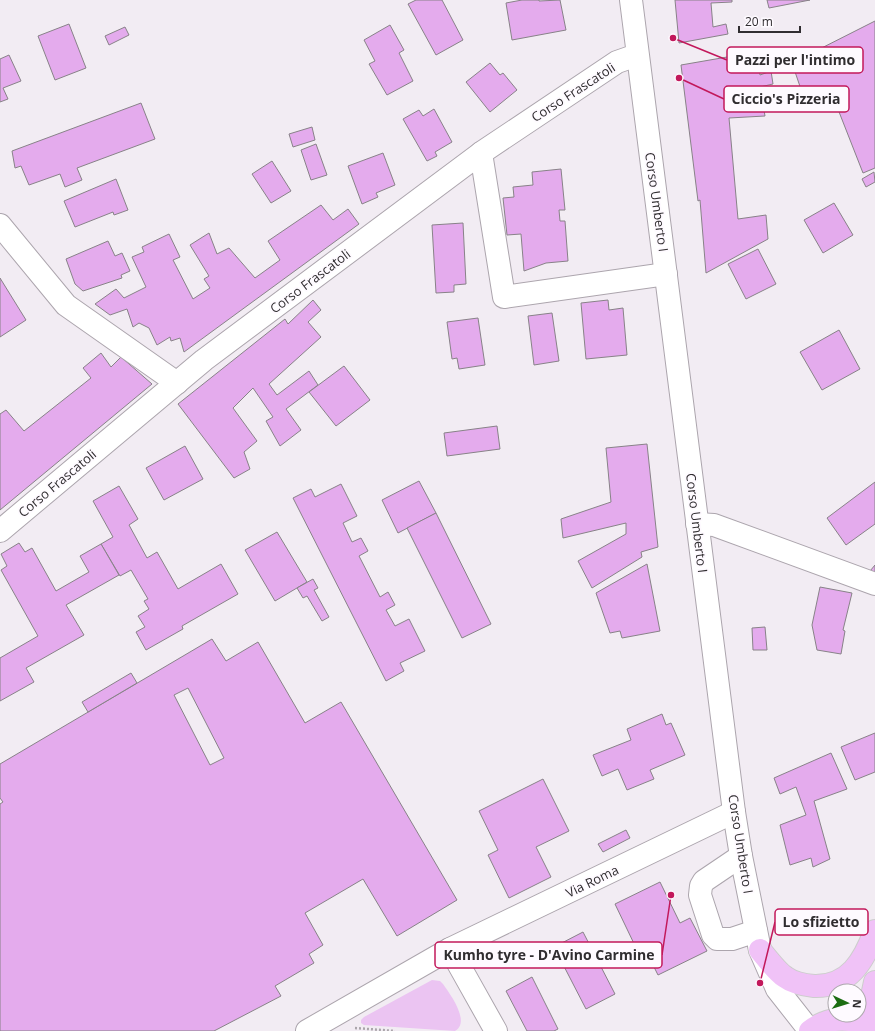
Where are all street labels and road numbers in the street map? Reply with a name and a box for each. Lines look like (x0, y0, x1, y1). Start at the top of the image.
street label: Corso Frascatoli (528, 58, 618, 126)
street label: Corso Umberto I (641, 151, 673, 253)
street label: Corso Frascatoli (266, 245, 354, 317)
street label: Corso Frascatoli (14, 445, 100, 521)
street label: Corso Umberto I (682, 472, 712, 574)
street label: Corso Umberto I (724, 793, 758, 895)
street label: Via Roma (563, 860, 621, 902)

